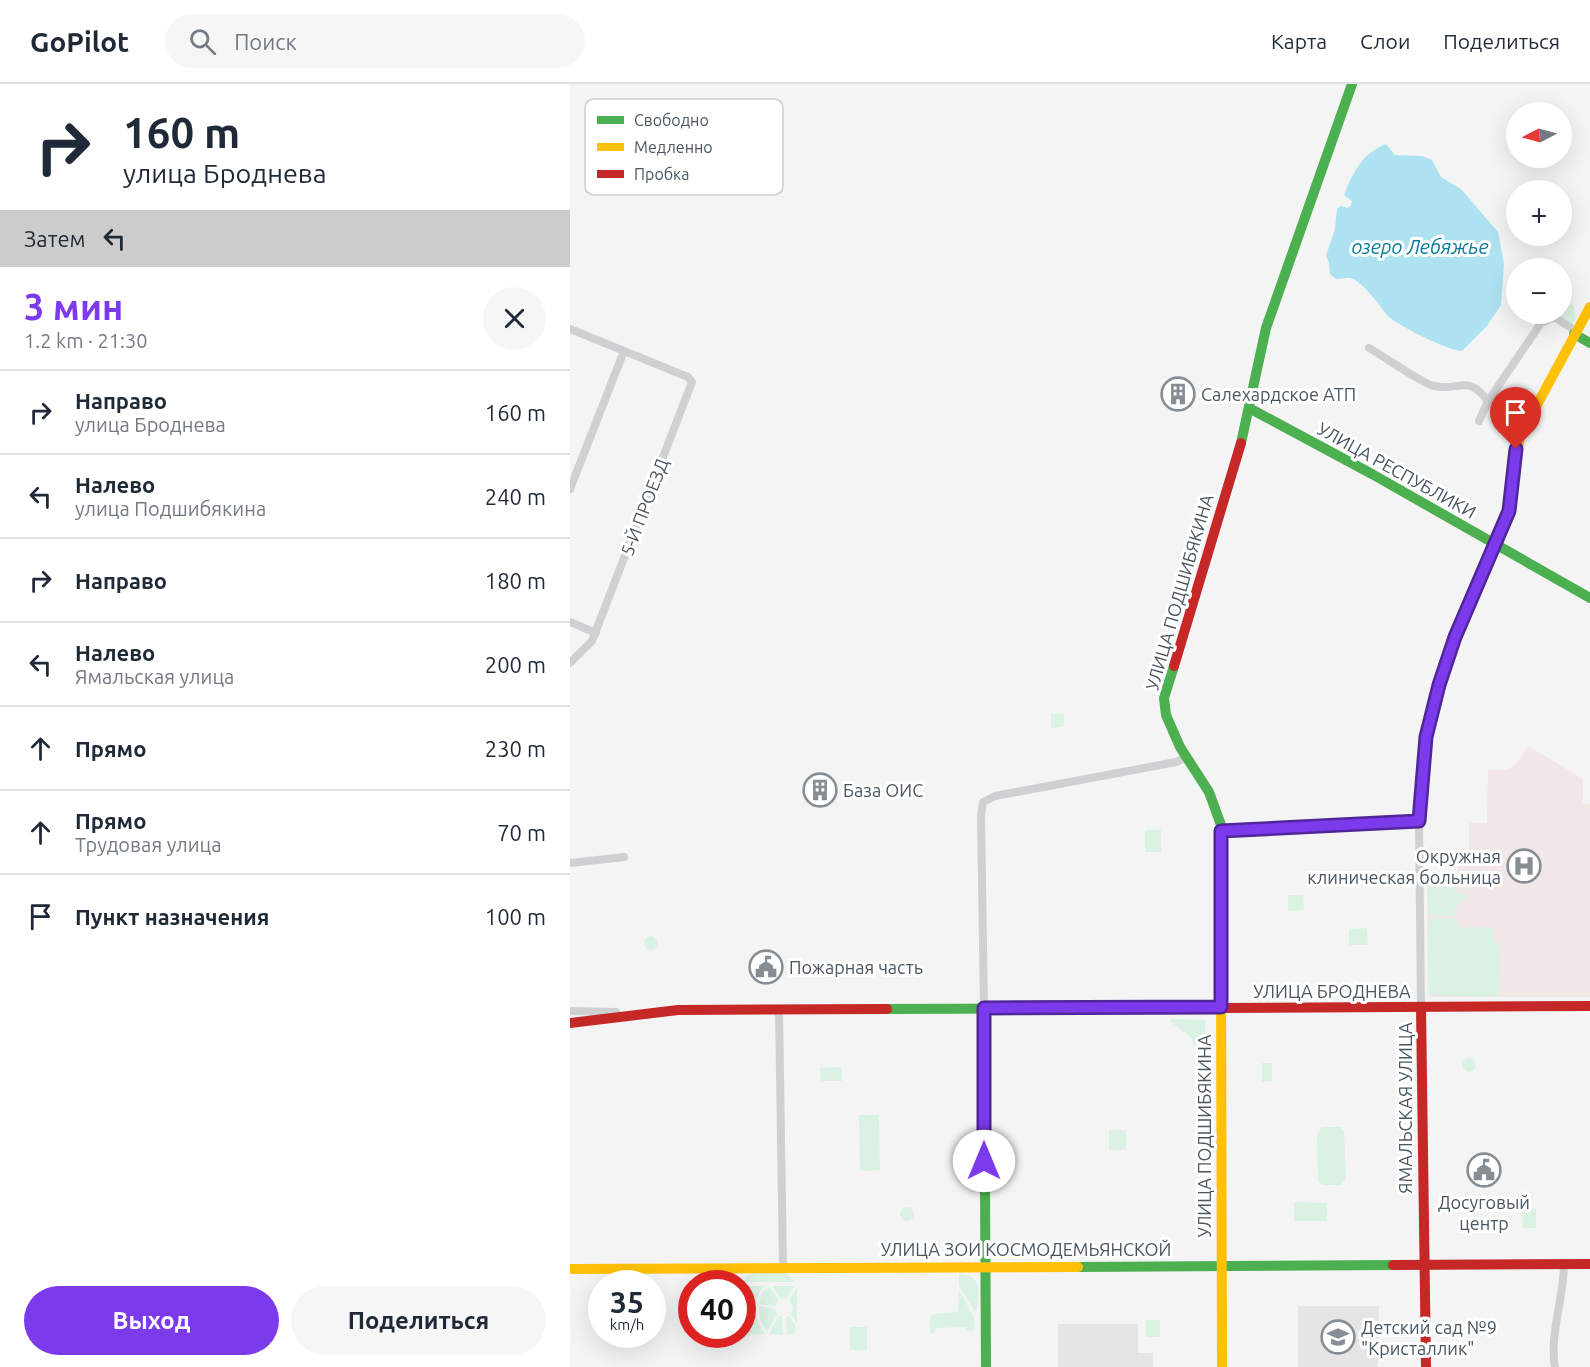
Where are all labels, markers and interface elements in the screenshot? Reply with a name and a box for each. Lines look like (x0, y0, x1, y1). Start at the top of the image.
search box (165, 14, 585, 68)
icon: search (186, 25, 219, 58)
text: GoPilot (30, 26, 129, 57)
text: Поиск (234, 29, 297, 54)
text: Карта (1271, 29, 1327, 53)
text: Слои (1360, 29, 1410, 53)
text: Поделиться (1443, 29, 1560, 53)
legend (585, 99, 783, 195)
north arrow (1506, 102, 1572, 168)
map controls (1506, 102, 1572, 324)
icon: right (24, 108, 102, 186)
text: 160 m (123, 109, 240, 156)
text: Свободно (634, 111, 709, 129)
text: Медленно (634, 138, 713, 156)
text: улица Броднева (123, 158, 327, 188)
text: Пробка (634, 165, 690, 183)
button: + (1506, 180, 1572, 246)
icon: left (98, 222, 131, 255)
text: Затем (24, 226, 86, 251)
water label: озеро Лебяжье (1351, 235, 1489, 258)
button: − (1506, 258, 1572, 324)
text: 3 мин (24, 286, 123, 327)
button: close (483, 287, 546, 350)
text: 1.2 km · 21:30 (24, 329, 148, 352)
building icon: Салехардское АТП (1160, 376, 1196, 412)
place label: Салехардское АТП (1201, 384, 1356, 404)
pin (1490, 387, 1541, 449)
text: Направо (75, 388, 167, 413)
icon: right (24, 396, 57, 429)
icon: arrive (1499, 396, 1532, 429)
text: 160 m (485, 400, 546, 425)
text: улица Броднева (75, 413, 226, 436)
street label: УЛИЦА РЕСПУБЛИКИ (1314, 418, 1480, 522)
street label: 5-Й ПРОЕЗД (616, 456, 672, 558)
text: Налево (75, 472, 155, 497)
icon: left (24, 480, 57, 513)
text: 240 m (485, 484, 546, 509)
street label: УЛИЦА ПОДШИБЯКИНА (1141, 491, 1217, 692)
text: улица Подшибякина (75, 497, 266, 520)
icon: right (24, 564, 57, 597)
text: Направо (75, 568, 167, 593)
text: 180 m (485, 568, 546, 593)
text: Налево (75, 640, 155, 665)
icon: left (24, 648, 57, 681)
text: 200 m (485, 652, 546, 677)
text: Ямальская улица (75, 665, 234, 688)
icon: ahead (24, 732, 57, 765)
text: Прямо (75, 736, 146, 761)
text: 230 m (485, 736, 546, 761)
building icon: База ОИС (802, 772, 838, 808)
place label: База ОИС (843, 780, 923, 800)
text: Прямо (75, 808, 146, 833)
icon: ahead (24, 816, 57, 849)
text: 70 m (497, 820, 546, 845)
text: Трудовая улица (75, 833, 221, 856)
place label: Окружная клиническая больница (1307, 846, 1501, 887)
hospital icon: Окружная клиническая больница (1506, 848, 1542, 884)
icon: arrive (24, 900, 57, 933)
text: Пункт назначения (75, 904, 269, 929)
text: 100 m (485, 904, 546, 929)
public building icon: Пожарная часть (748, 949, 784, 985)
place label: Пожарная часть (789, 957, 923, 977)
street label: УЛИЦА БРОДНЕВА (1253, 981, 1411, 1001)
street label: ЯМАЛЬСКАЯ УЛИЦА (1395, 1022, 1415, 1194)
street label: УЛИЦА ПОДШИБЯКИНА (1194, 1034, 1214, 1237)
position arrow (952, 1129, 1016, 1193)
public building icon: Досуговый центр (1466, 1152, 1502, 1188)
place label: Досуговый центр (1438, 1192, 1530, 1233)
street label: УЛИЦА ЗОИ КОСМОДЕМЬЯНСКОЙ (881, 1239, 1171, 1259)
speed limit sign: 40 (678, 1270, 756, 1348)
text: 35 (610, 1285, 644, 1319)
button: Выход (24, 1286, 279, 1355)
button: Поделиться (291, 1286, 546, 1355)
text: km/h (610, 1316, 644, 1333)
place label: Детский сад №9 "Кристаллик" (1361, 1317, 1497, 1358)
school or university icon: Детский сад №9 "Кристаллик" (1320, 1319, 1356, 1355)

